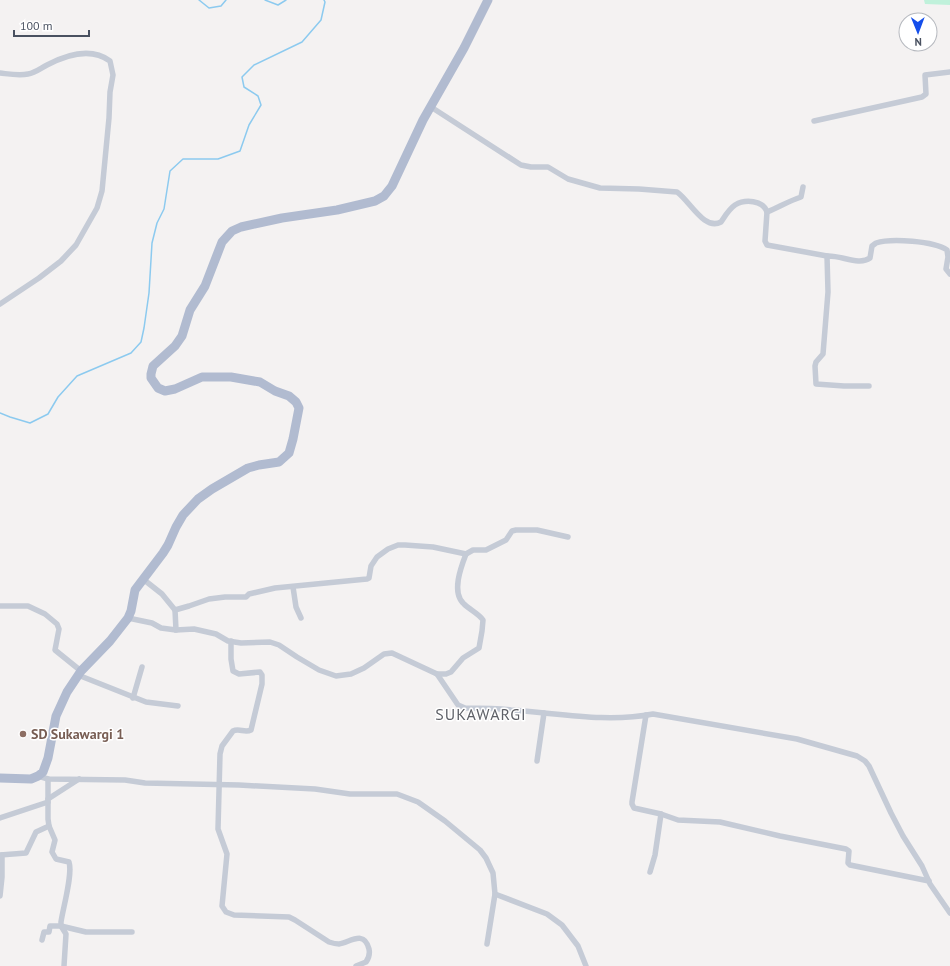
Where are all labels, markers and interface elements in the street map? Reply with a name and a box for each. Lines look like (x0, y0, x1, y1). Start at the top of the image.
scale bar (14, 12, 89, 38)
north arrow (898, 12, 938, 52)
text: 100 m (20, 18, 53, 33)
text: N (914, 35, 922, 49)
district label: SUKAWARGI (435, 704, 527, 724)
place label: SD Sukawargi 1 (31, 725, 124, 743)
marker: SD Sukawargi 1 (18, 729, 28, 739)

